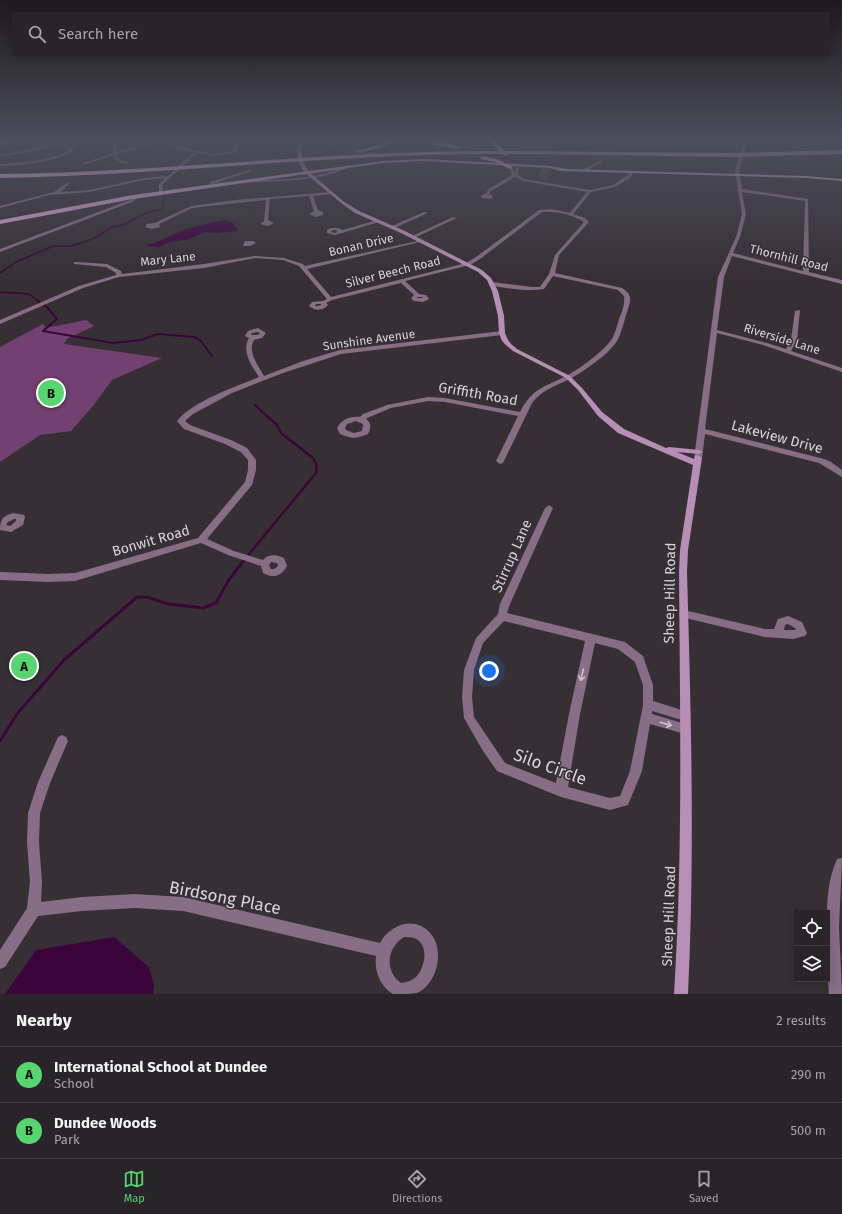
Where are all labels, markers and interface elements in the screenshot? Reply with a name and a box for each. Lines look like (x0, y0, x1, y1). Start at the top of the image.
search box (12, 12, 830, 56)
icon: search (26, 23, 48, 45)
text: Search here (58, 25, 138, 43)
street label: Bonan Drive (327, 231, 395, 259)
street label: Thornhill Road (748, 242, 830, 274)
street label: Mary Lane (140, 249, 196, 269)
street label: Silver Beech Road (344, 253, 442, 291)
street label: Riverside Lane (742, 321, 822, 357)
street label: Sunshine Avenue (322, 327, 416, 353)
pin: B (38, 378, 64, 408)
street label: Griffith Road (437, 379, 519, 409)
street label: Lakeview Drive (729, 417, 825, 457)
street label: Stirrup Lane (488, 517, 536, 595)
street label: Bonwit Road (110, 522, 192, 560)
street label: Sheep Hill Road (661, 542, 679, 644)
pin: A (11, 651, 37, 681)
your location (479, 661, 499, 681)
one-way arrow (578, 668, 586, 681)
one-way arrow (659, 721, 672, 728)
street label: Silo Circle (511, 744, 589, 790)
street label: Sheep Hill Road (659, 865, 679, 967)
street label: Birdsong Place (167, 877, 283, 919)
map controls (794, 910, 830, 982)
button: locate (794, 910, 830, 946)
button: layers (794, 946, 830, 982)
text: Nearby (16, 1010, 71, 1031)
text: 2 results (776, 1013, 826, 1028)
text: International School at Dundee (54, 1058, 267, 1076)
text: A (25, 1067, 33, 1082)
text: 290 m (791, 1067, 826, 1082)
text: School (54, 1076, 94, 1091)
text: Dundee Woods (54, 1114, 156, 1132)
text: B (25, 1123, 33, 1138)
text: 500 m (790, 1123, 826, 1138)
text: Park (54, 1132, 80, 1147)
tab: Map (123, 1168, 145, 1205)
tab: Directions (392, 1168, 442, 1205)
tab: Saved (689, 1168, 719, 1205)

